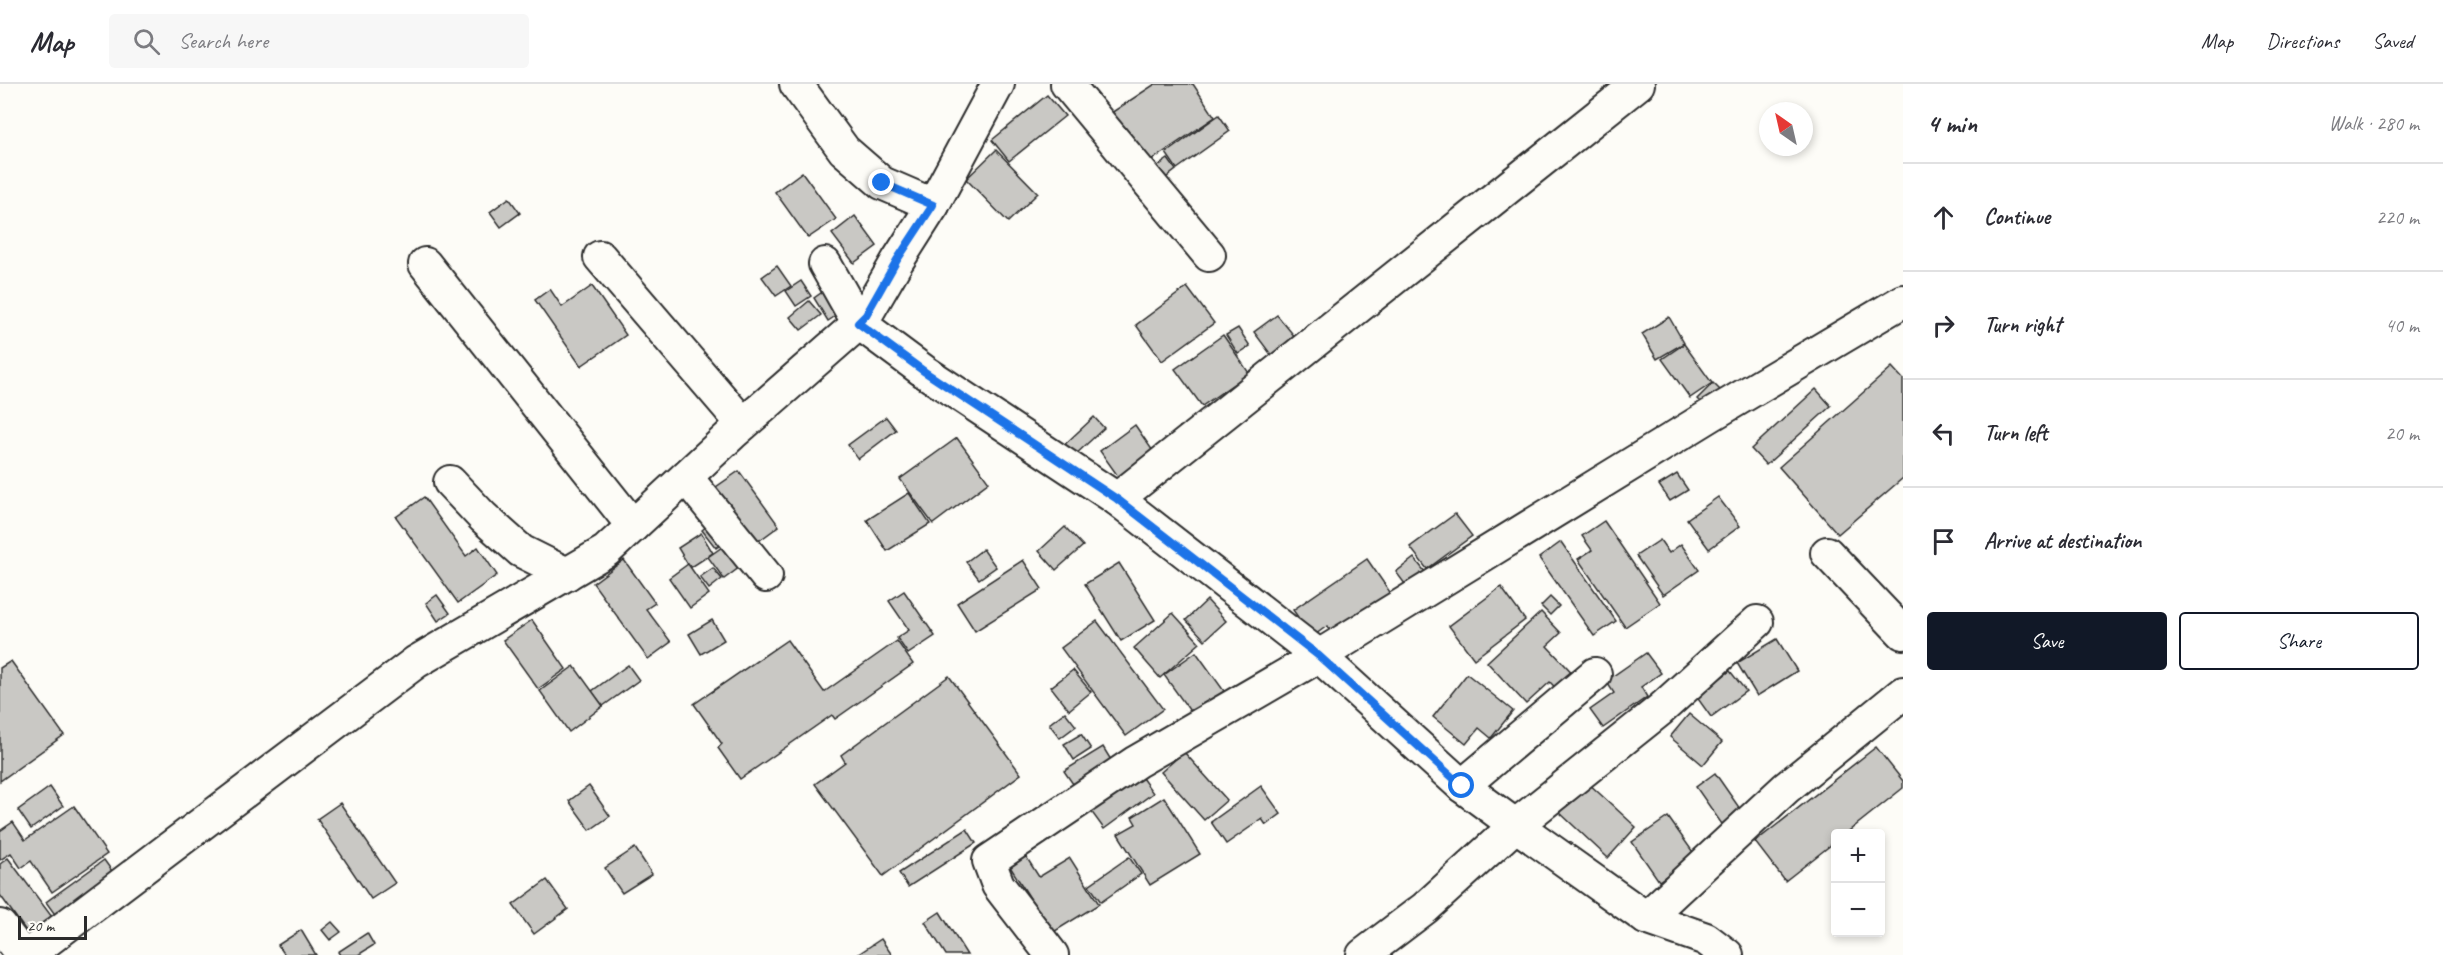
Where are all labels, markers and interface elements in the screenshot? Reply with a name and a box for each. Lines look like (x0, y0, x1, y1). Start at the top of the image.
search box (109, 14, 529, 68)
text: Map (30, 24, 73, 59)
icon: search (130, 25, 163, 58)
text: Search here (178, 27, 268, 55)
text: Map (2201, 28, 2233, 54)
text: Directions (2266, 28, 2339, 54)
text: Saved (2372, 28, 2413, 54)
north arrow (1759, 102, 1813, 156)
text: 4 min (1927, 107, 1977, 140)
text: Walk · 280 m (2329, 111, 2419, 136)
route end (868, 169, 894, 195)
icon: ahead (1927, 201, 1960, 234)
text: Continue (1984, 203, 2050, 231)
text: 220 m (2376, 205, 2419, 230)
icon: right (1927, 309, 1960, 342)
text: Turn right (1984, 311, 2061, 339)
text: 40 m (2385, 313, 2419, 338)
icon: left (1927, 417, 1960, 450)
text: Turn left (1984, 419, 2048, 447)
text: 20 m (2385, 421, 2419, 446)
icon: arrive (1927, 525, 1960, 558)
text: Arrive at destination (1984, 527, 2141, 555)
button: Save (1927, 612, 2167, 670)
button: Share (2179, 612, 2419, 670)
route start (1448, 772, 1474, 798)
map controls (1831, 829, 1885, 937)
button: + (1831, 829, 1885, 883)
button: − (1831, 883, 1885, 937)
scale bar (18, 913, 87, 940)
text: 20 m (27, 916, 54, 936)

